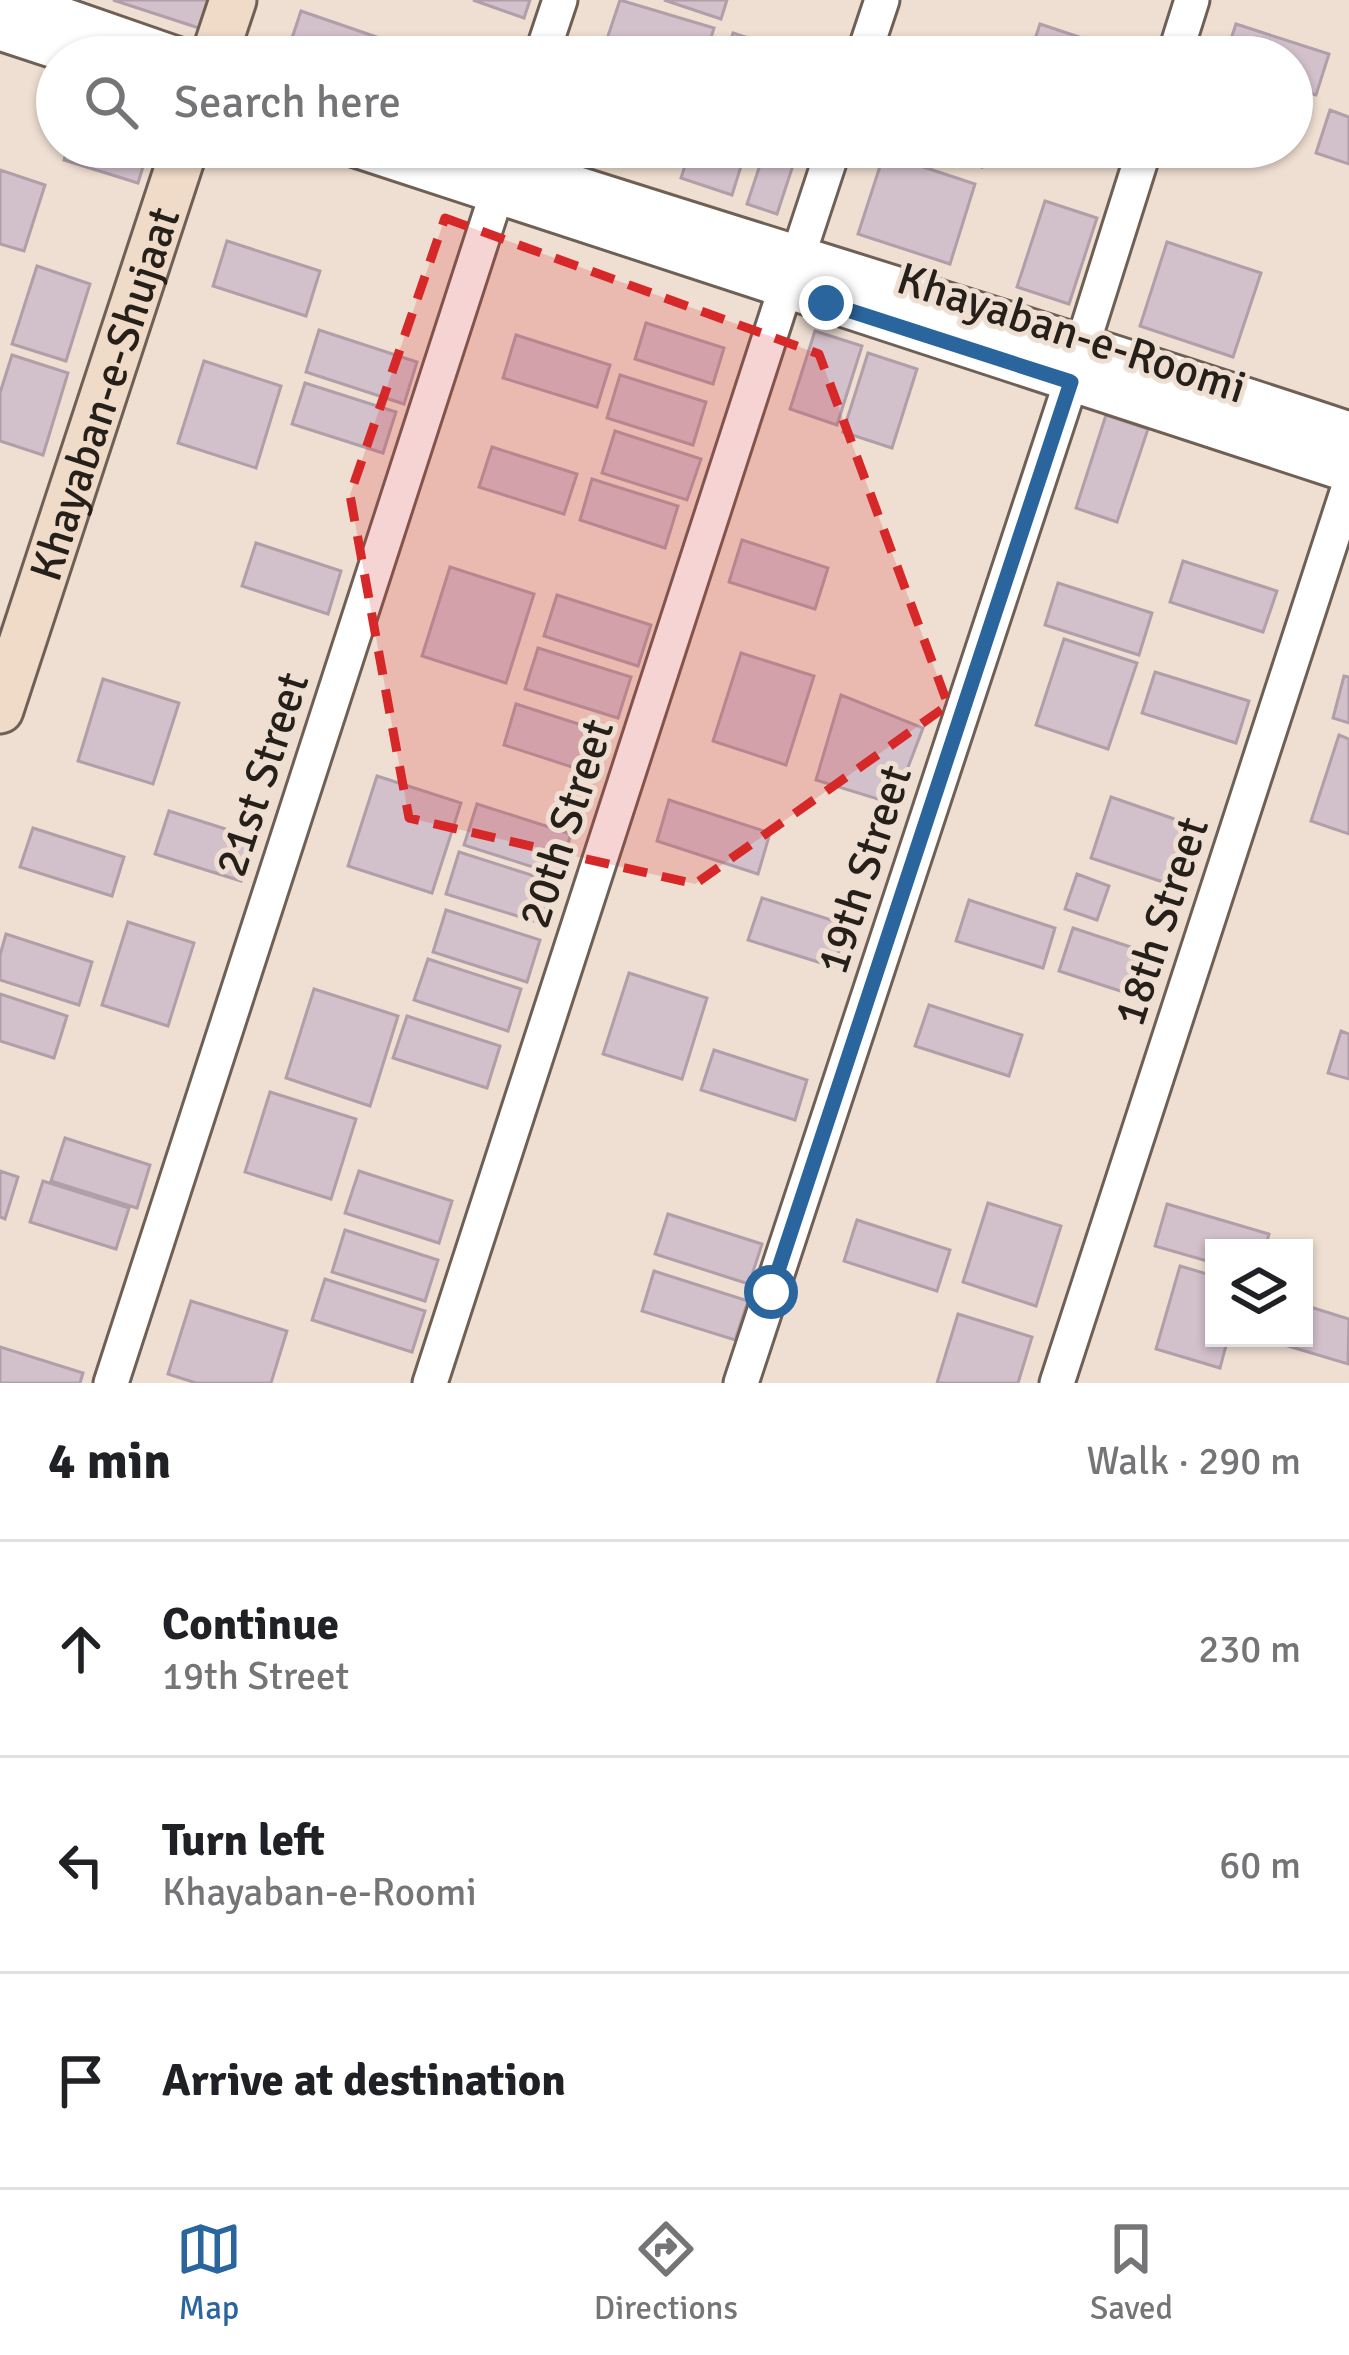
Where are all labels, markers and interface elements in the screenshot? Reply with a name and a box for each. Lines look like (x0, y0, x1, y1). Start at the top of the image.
search box (36, 36, 1313, 168)
icon: search (78, 69, 144, 135)
text: Search here (174, 75, 401, 130)
street label: Khayaban-e-Shujaat (18, 200, 192, 588)
street label: Khayaban-e-Roomi (890, 251, 1253, 416)
route end (799, 276, 853, 330)
street label: 21st Street (204, 666, 321, 883)
street label: 20th Street (507, 712, 626, 935)
street label: 19th Street (805, 758, 924, 981)
street label: 18th Street (1102, 810, 1221, 1033)
map controls (1205, 1239, 1313, 1347)
button: layers (1205, 1239, 1313, 1347)
route start (744, 1265, 798, 1319)
text: 4 min (48, 1430, 171, 1493)
text: Walk · 290 m (1087, 1437, 1301, 1485)
text: Continue (162, 1597, 339, 1652)
icon: ahead (48, 1616, 114, 1682)
text: 230 m (1198, 1625, 1301, 1673)
text: 19th Street (162, 1652, 349, 1700)
text: Turn left (162, 1813, 325, 1868)
icon: left (48, 1832, 114, 1898)
text: 60 m (1219, 1841, 1301, 1889)
text: Khayaban-e-Roomi (162, 1868, 477, 1916)
icon: arrive (48, 2048, 114, 2114)
text: Arrive at destination (162, 2053, 566, 2108)
tab: Map (176, 2216, 242, 2329)
tab: Directions (594, 2216, 738, 2329)
tab: Saved (1090, 2216, 1173, 2329)

